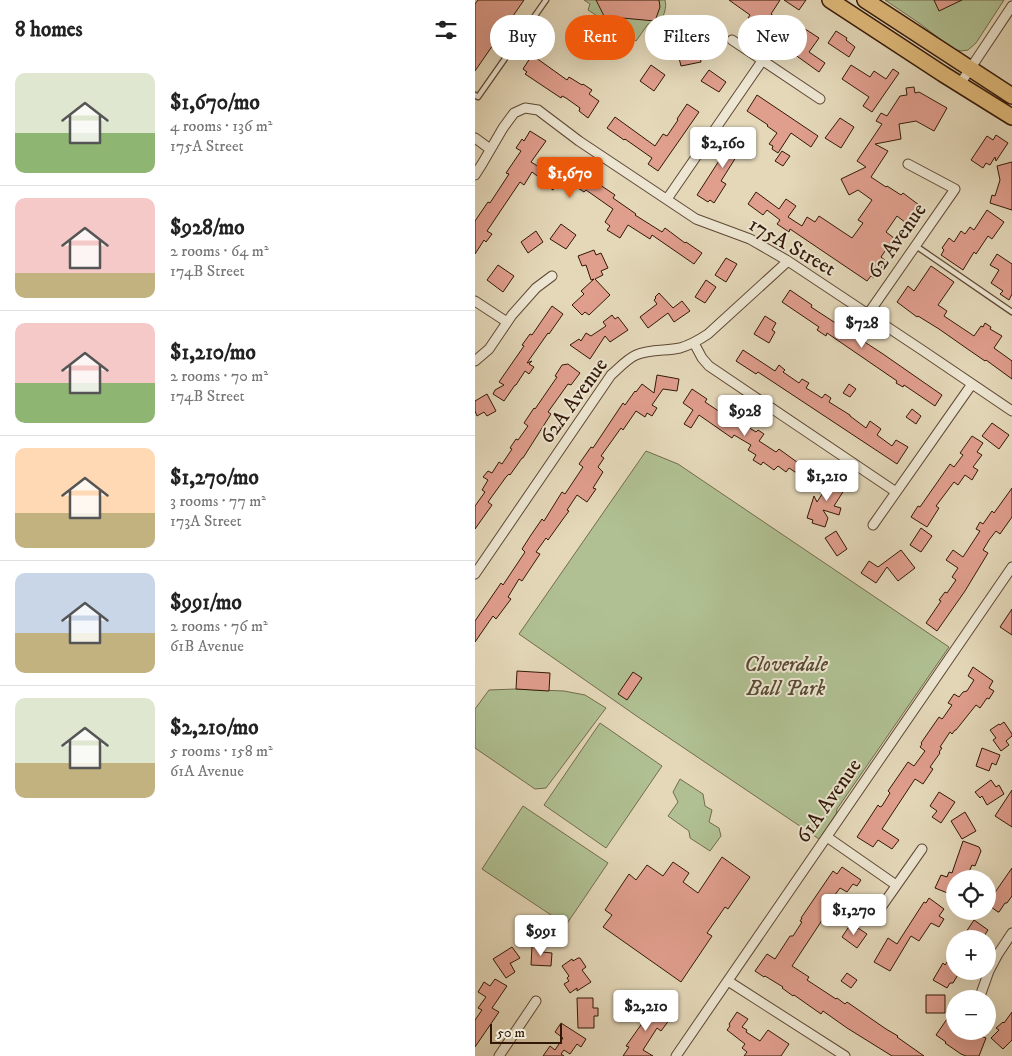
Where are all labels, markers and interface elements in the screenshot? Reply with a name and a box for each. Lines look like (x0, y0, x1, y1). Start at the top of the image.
chip: Buy (490, 15, 555, 60)
chip: Rent (565, 15, 635, 60)
chip: Filters (645, 15, 728, 60)
chip: New (738, 15, 807, 60)
icon: filters (432, 16, 460, 44)
text: 8 homes (15, 17, 83, 43)
text: $1,670/mo (170, 90, 260, 116)
icon: home (55, 93, 115, 153)
text: 4 rooms · 136 m² (170, 116, 273, 136)
pin: $2,160 (682, 126, 764, 169)
text: $2,160 (701, 133, 745, 153)
text: 175A Street (170, 136, 244, 156)
pin: $1,670 (529, 156, 611, 199)
text: $1,670 (548, 163, 592, 183)
street label: 62 Avenue (862, 198, 933, 284)
street label: 175A Street (744, 212, 841, 283)
text: $928/mo (170, 215, 244, 241)
icon: home (55, 218, 115, 278)
text: 2 rooms · 64 m² (170, 241, 269, 261)
text: 174B Street (170, 261, 245, 281)
pin: $728 (832, 306, 892, 349)
text: $728 (845, 313, 879, 333)
text: $1,210/mo (170, 340, 256, 366)
icon: home (55, 343, 115, 403)
street label: 62A Avenue (534, 353, 614, 449)
text: 2 rooms · 70 m² (170, 366, 268, 386)
text: 174B Street (170, 386, 245, 406)
pin: $928 (715, 394, 775, 437)
text: $928 (729, 401, 761, 421)
pin: $1,210 (786, 460, 868, 502)
text: $1,270/mo (170, 465, 259, 491)
text: $1,210 (806, 466, 848, 486)
icon: home (55, 468, 115, 528)
text: 3 rooms · 77 m² (170, 491, 266, 511)
text: 173A Street (170, 511, 242, 531)
text: $991/mo (170, 590, 242, 616)
icon: home (55, 593, 115, 653)
text: 2 rooms · 76 m² (170, 616, 268, 636)
text: 61B Avenue (170, 636, 244, 656)
park label: Cloverdale Ball Park (744, 652, 829, 702)
text: $2,210/mo (170, 715, 259, 741)
icon: home (55, 718, 115, 778)
text: 5 rooms · 158 m² (170, 741, 273, 761)
street label: 61A Avenue (791, 754, 868, 848)
text: 61A Avenue (170, 761, 244, 781)
map controls (946, 870, 996, 1040)
button: locate (946, 870, 996, 920)
pin: $1,270 (813, 894, 895, 936)
text: $1,270 (832, 900, 876, 920)
pin: $991 (511, 914, 571, 957)
text: $991 (526, 921, 556, 941)
button: + (946, 930, 996, 980)
pin: $2,210 (605, 990, 687, 1032)
button: − (946, 990, 996, 1040)
text: $2,210 (624, 996, 668, 1016)
scale bar (490, 1021, 563, 1044)
text: 50 m (497, 1024, 525, 1042)

